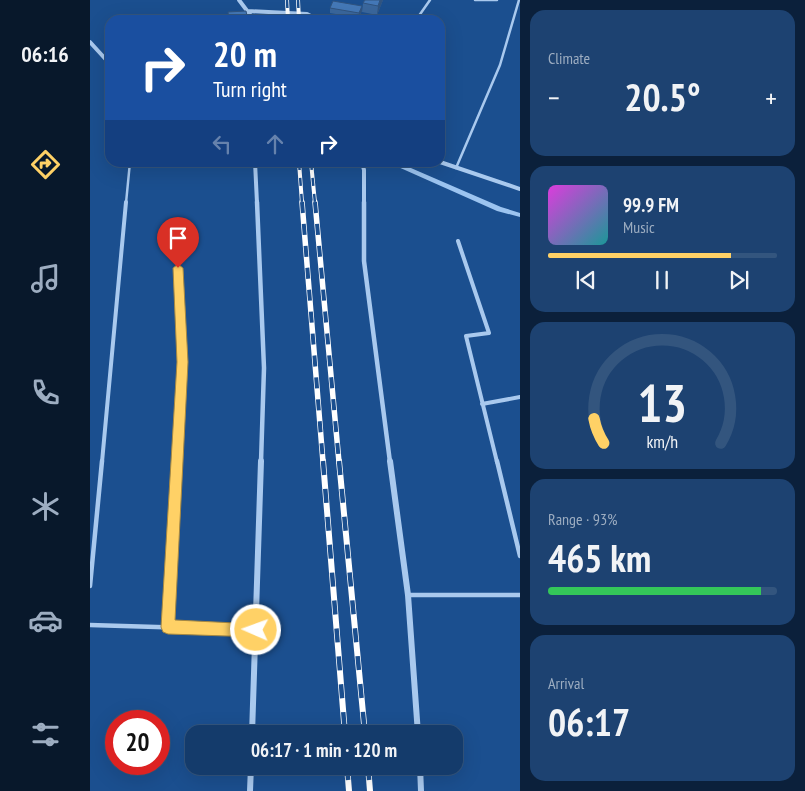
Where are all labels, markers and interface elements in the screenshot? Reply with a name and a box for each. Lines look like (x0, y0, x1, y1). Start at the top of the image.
text: 20 m (213, 31, 277, 77)
icon: right (130, 35, 195, 100)
text: 06:16 (21, 40, 69, 68)
text: Climate (548, 48, 590, 68)
text: 20.5° (624, 72, 701, 121)
text: Turn right (213, 75, 287, 103)
text: − (548, 79, 560, 116)
text: + (765, 79, 777, 116)
icon: left (208, 130, 236, 158)
icon: ahead (261, 130, 289, 158)
icon: right (314, 130, 342, 158)
icon: directions (28, 147, 63, 182)
text: 99.9 FM (623, 193, 679, 217)
pin (157, 217, 199, 268)
text: Music (623, 217, 655, 237)
icon: arrive (164, 224, 192, 252)
icon: music (28, 261, 63, 296)
icon: previous (572, 266, 600, 294)
icon: pause (648, 266, 676, 294)
icon: next (725, 266, 753, 294)
text: 13 (638, 369, 687, 436)
icon: phone (28, 375, 63, 410)
text: km/h (647, 430, 678, 453)
icon: climate (28, 489, 63, 524)
text: Range · 93% (548, 509, 617, 529)
text: 465 km (548, 533, 651, 582)
icon: car (28, 603, 63, 638)
position arrow (229, 603, 281, 655)
text: Arrival (548, 673, 584, 693)
text: 06:17 (548, 697, 630, 746)
speed limit sign: 20 (105, 710, 170, 775)
icon: filters (28, 717, 63, 752)
text: 06:17 · 1 min · 120 m (251, 738, 397, 762)

